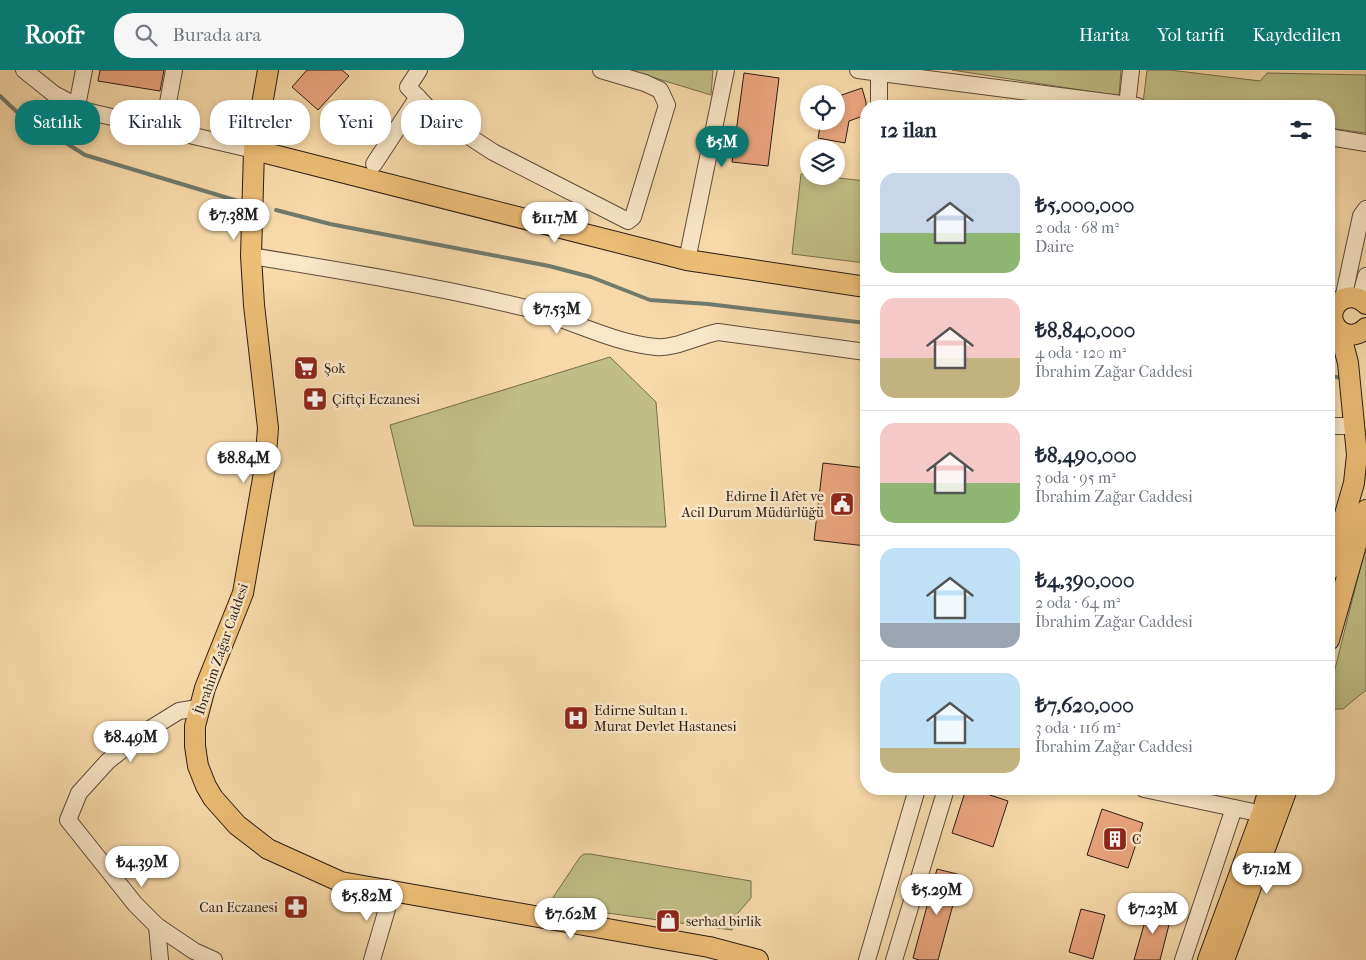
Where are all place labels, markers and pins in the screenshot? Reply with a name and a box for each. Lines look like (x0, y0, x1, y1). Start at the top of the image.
pin: ₺5M (698, 126, 746, 168)
pin: ₺7.38M (193, 198, 275, 241)
pin: ₺11.7M (514, 202, 596, 244)
pin: ₺7.53M (516, 292, 598, 335)
supermarket icon: Şok (293, 355, 319, 381)
place label: Şok (324, 360, 346, 377)
pharmacy icon: Çiftçi Eczanesi (302, 386, 328, 412)
place label: Çiftçi Eczanesi (332, 391, 420, 408)
pin: ₺8.84M (203, 442, 285, 484)
place label: Edirne İl Afet ve Acil Durum Müdürlüğü (681, 488, 824, 521)
public building icon: Edirne İl Afet ve Acil Durum Müdürlüğü (829, 491, 855, 517)
place label: Edirne Sultan 1. Murat Devlet Hastanesi (594, 702, 737, 735)
hospital icon: Edirne Sultan 1. Murat Devlet Hastanesi (563, 705, 589, 731)
pin: ₺8.49M (90, 720, 172, 763)
building icon: C (1102, 826, 1128, 852)
place label: C (1132, 831, 1141, 848)
pin: ₺4.39M (101, 846, 183, 888)
pin: ₺7.12M (1226, 852, 1308, 895)
pin: ₺5.29M (896, 874, 978, 916)
pin: ₺5.82M (326, 880, 408, 922)
pin: ₺7.23M (1112, 892, 1194, 935)
pharmacy icon: Can Eczanesi (283, 894, 309, 920)
pin: ₺7.62M (530, 898, 612, 940)
place label: Can Eczanesi (199, 899, 278, 916)
shop icon: serhad birlik (655, 908, 681, 934)
place label: serhad birlik (686, 913, 762, 930)

